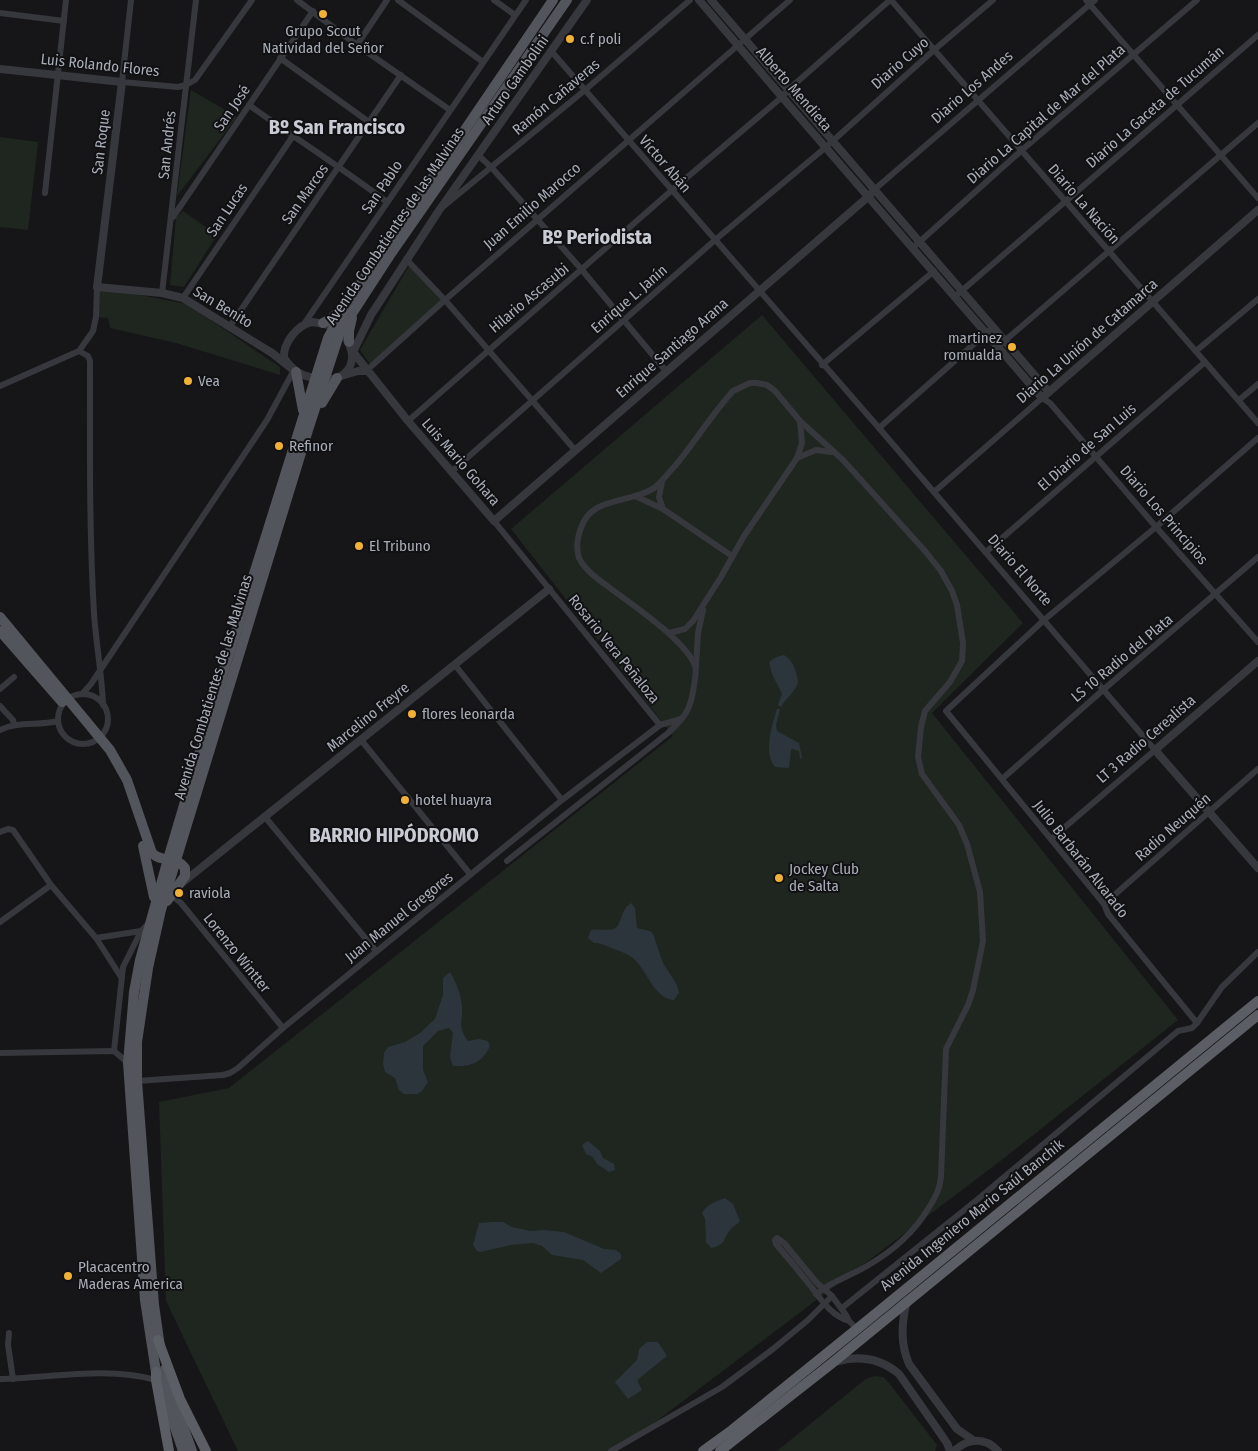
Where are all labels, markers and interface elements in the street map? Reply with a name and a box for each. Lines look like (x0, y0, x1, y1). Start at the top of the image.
marker: Grupo Scout Natividad del Señor (317, 8, 329, 20)
place label: Grupo Scout Natividad del Señor (262, 22, 384, 57)
place label: c.f poli (580, 30, 621, 48)
street label: Arturo Gambolini (478, 32, 552, 128)
marker: c.f poli (564, 33, 576, 45)
street label: Diario Cuyo (868, 33, 932, 93)
street label: Diario La Capital de Mar del Plata (963, 40, 1129, 188)
street label: Diario La Gaceta de Tucumán (1082, 42, 1228, 172)
street label: Alberto Mendieta (752, 43, 836, 135)
street label: Diario Los Andes (928, 47, 1016, 127)
street label: Luis Rolando Flores (40, 50, 160, 80)
street label: Ramón Cañaveras (509, 55, 603, 139)
street label: San José (210, 81, 254, 135)
street label: San Roque (88, 108, 114, 176)
street label: San Andrés (154, 110, 180, 180)
district label: Bº San Francisco (269, 115, 405, 139)
street label: Avenida Combatientes de las Malvinas (322, 124, 468, 328)
street label: Víctor Abán (635, 132, 695, 196)
street label: San Pablo (358, 157, 406, 217)
street label: Juan Emilio Marocco (480, 159, 584, 253)
street label: San Marcos (278, 160, 332, 228)
street label: Diario La Nación (1044, 160, 1124, 248)
street label: San Lucas (203, 180, 251, 240)
district label: Bº Periodista (542, 225, 652, 249)
street label: Hilario Ascasubi (486, 259, 572, 337)
street label: Enrique L. Janín (587, 261, 671, 337)
street label: Diario La Unión de Catamarca (1013, 275, 1161, 407)
street label: San Benito (190, 282, 256, 332)
street label: Enrique Santiago Arana (612, 294, 732, 402)
place label: martinez romualda (943, 329, 1002, 364)
marker: martinez romualda (1006, 341, 1018, 353)
place label: Vea (198, 372, 220, 390)
marker: Vea (182, 375, 194, 387)
street label: El Diario de San Luis (1034, 399, 1140, 495)
street label: Luis Mario Gohara (418, 414, 504, 510)
place label: Refinor (289, 437, 334, 455)
marker: Refinor (273, 440, 285, 452)
street label: Diario Los Principios (1116, 462, 1212, 568)
street label: Diario El Norte (984, 531, 1056, 609)
place label: El Tribuno (369, 537, 431, 555)
marker: El Tribuno (353, 540, 365, 552)
street label: Avenida Combatientes de las Malvinas (170, 572, 256, 802)
street label: Rosario Vera Peñaloza (565, 591, 663, 707)
street label: LS 10 Radio del Plata (1067, 610, 1177, 706)
street label: Marcelino Freyre (323, 678, 413, 756)
street label: LT 3 Radio Cerealista (1093, 691, 1199, 787)
place label: flores leonarda (422, 705, 515, 723)
marker: flores leonarda (406, 708, 418, 720)
street label: Radio Neuquén (1132, 789, 1214, 865)
place label: hotel huayra (415, 791, 492, 809)
marker: hotel huayra (399, 794, 411, 806)
street label: Julio Barbarán Alvarado (1030, 797, 1133, 921)
district label: BARRIO HIPÓDROMO (309, 823, 479, 847)
place label: Jockey Club de Salta (789, 860, 859, 895)
street label: Juan Manuel Gregores (341, 868, 457, 966)
marker: Jockey Club de Salta (773, 872, 785, 884)
place label: raviola (189, 884, 230, 902)
marker: raviola (173, 887, 185, 899)
street label: Lorenzo Wintter (200, 910, 275, 997)
street label: Avenida Ingeniero Mario Saúl Banchik (877, 1135, 1067, 1295)
place label: Placacentro Maderas America (78, 1258, 183, 1293)
marker: Placacentro Maderas America (62, 1270, 74, 1282)

